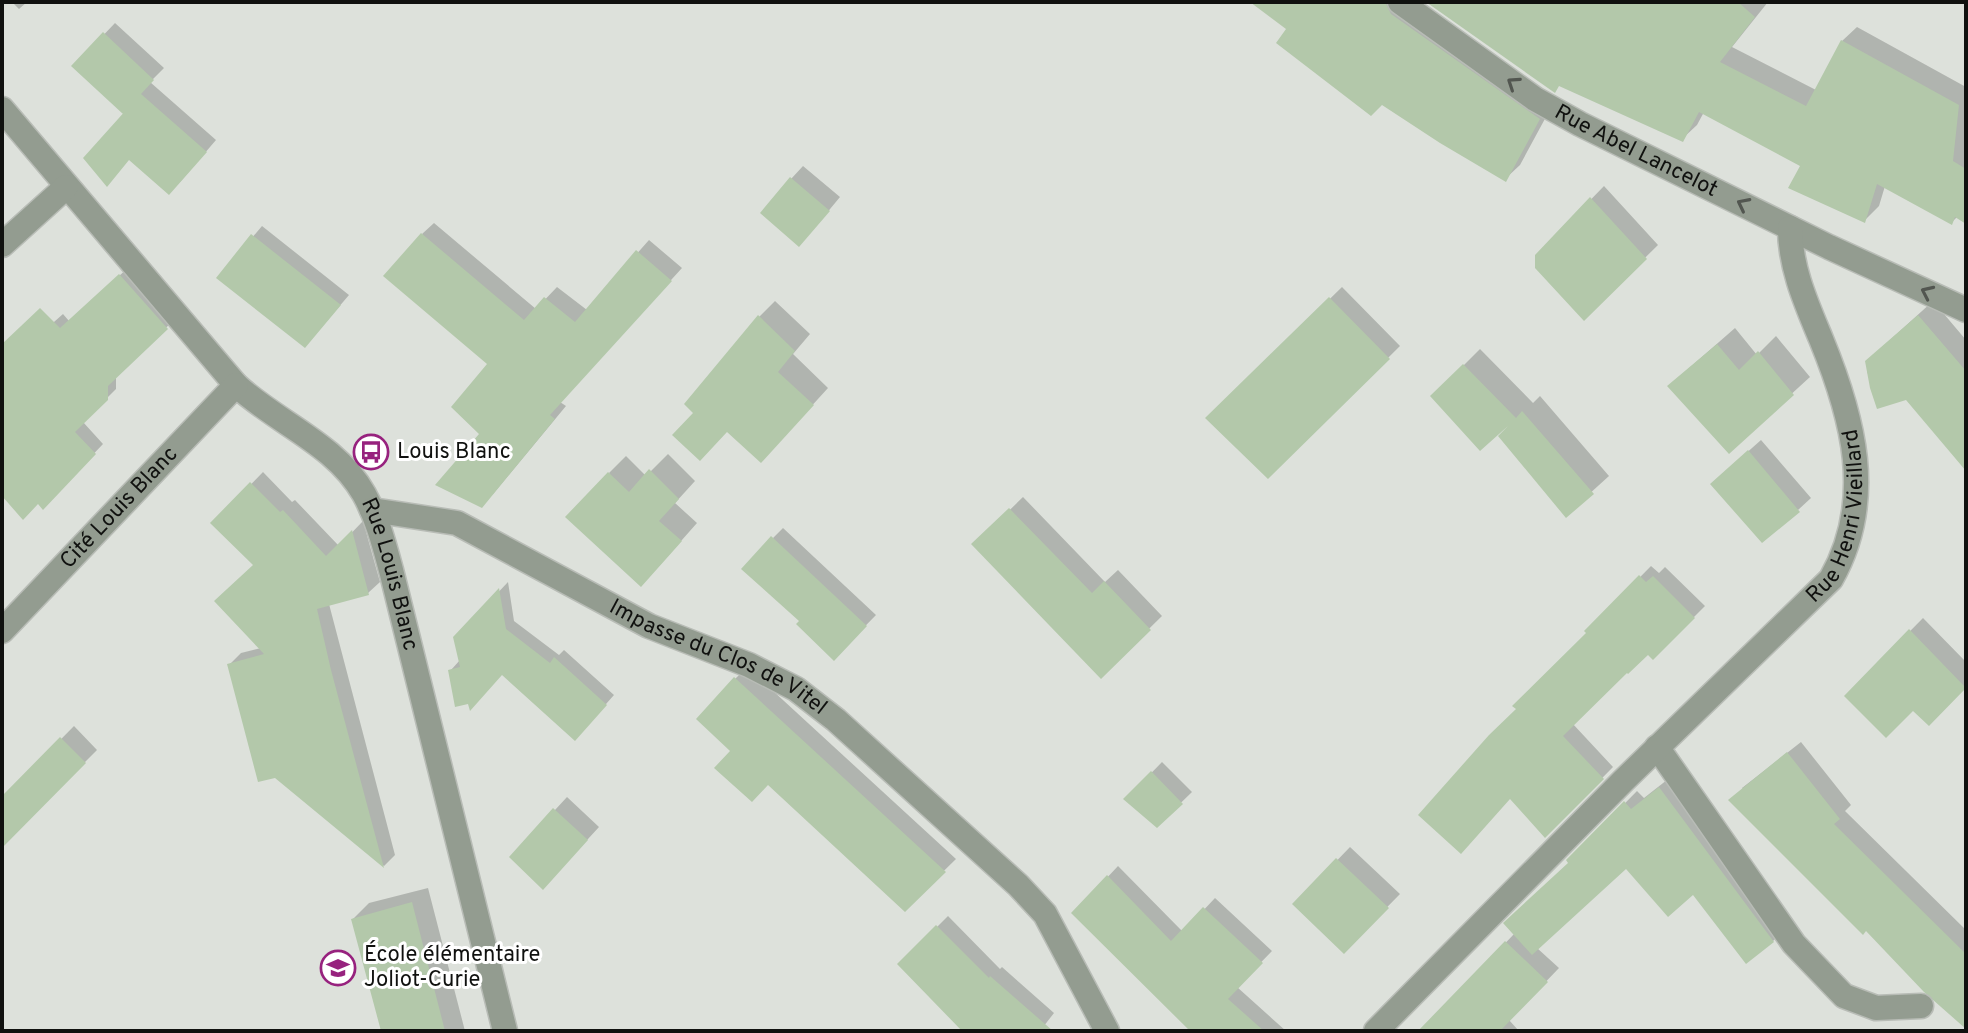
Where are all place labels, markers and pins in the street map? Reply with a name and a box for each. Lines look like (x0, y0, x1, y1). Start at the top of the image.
bus stop icon: Louis Blanc (352, 433, 390, 471)
place label: Louis Blanc (397, 439, 511, 466)
place label: École élémentaire Joliot-Curie (364, 940, 540, 994)
school or university icon: École élémentaire Joliot-Curie (319, 949, 357, 987)

